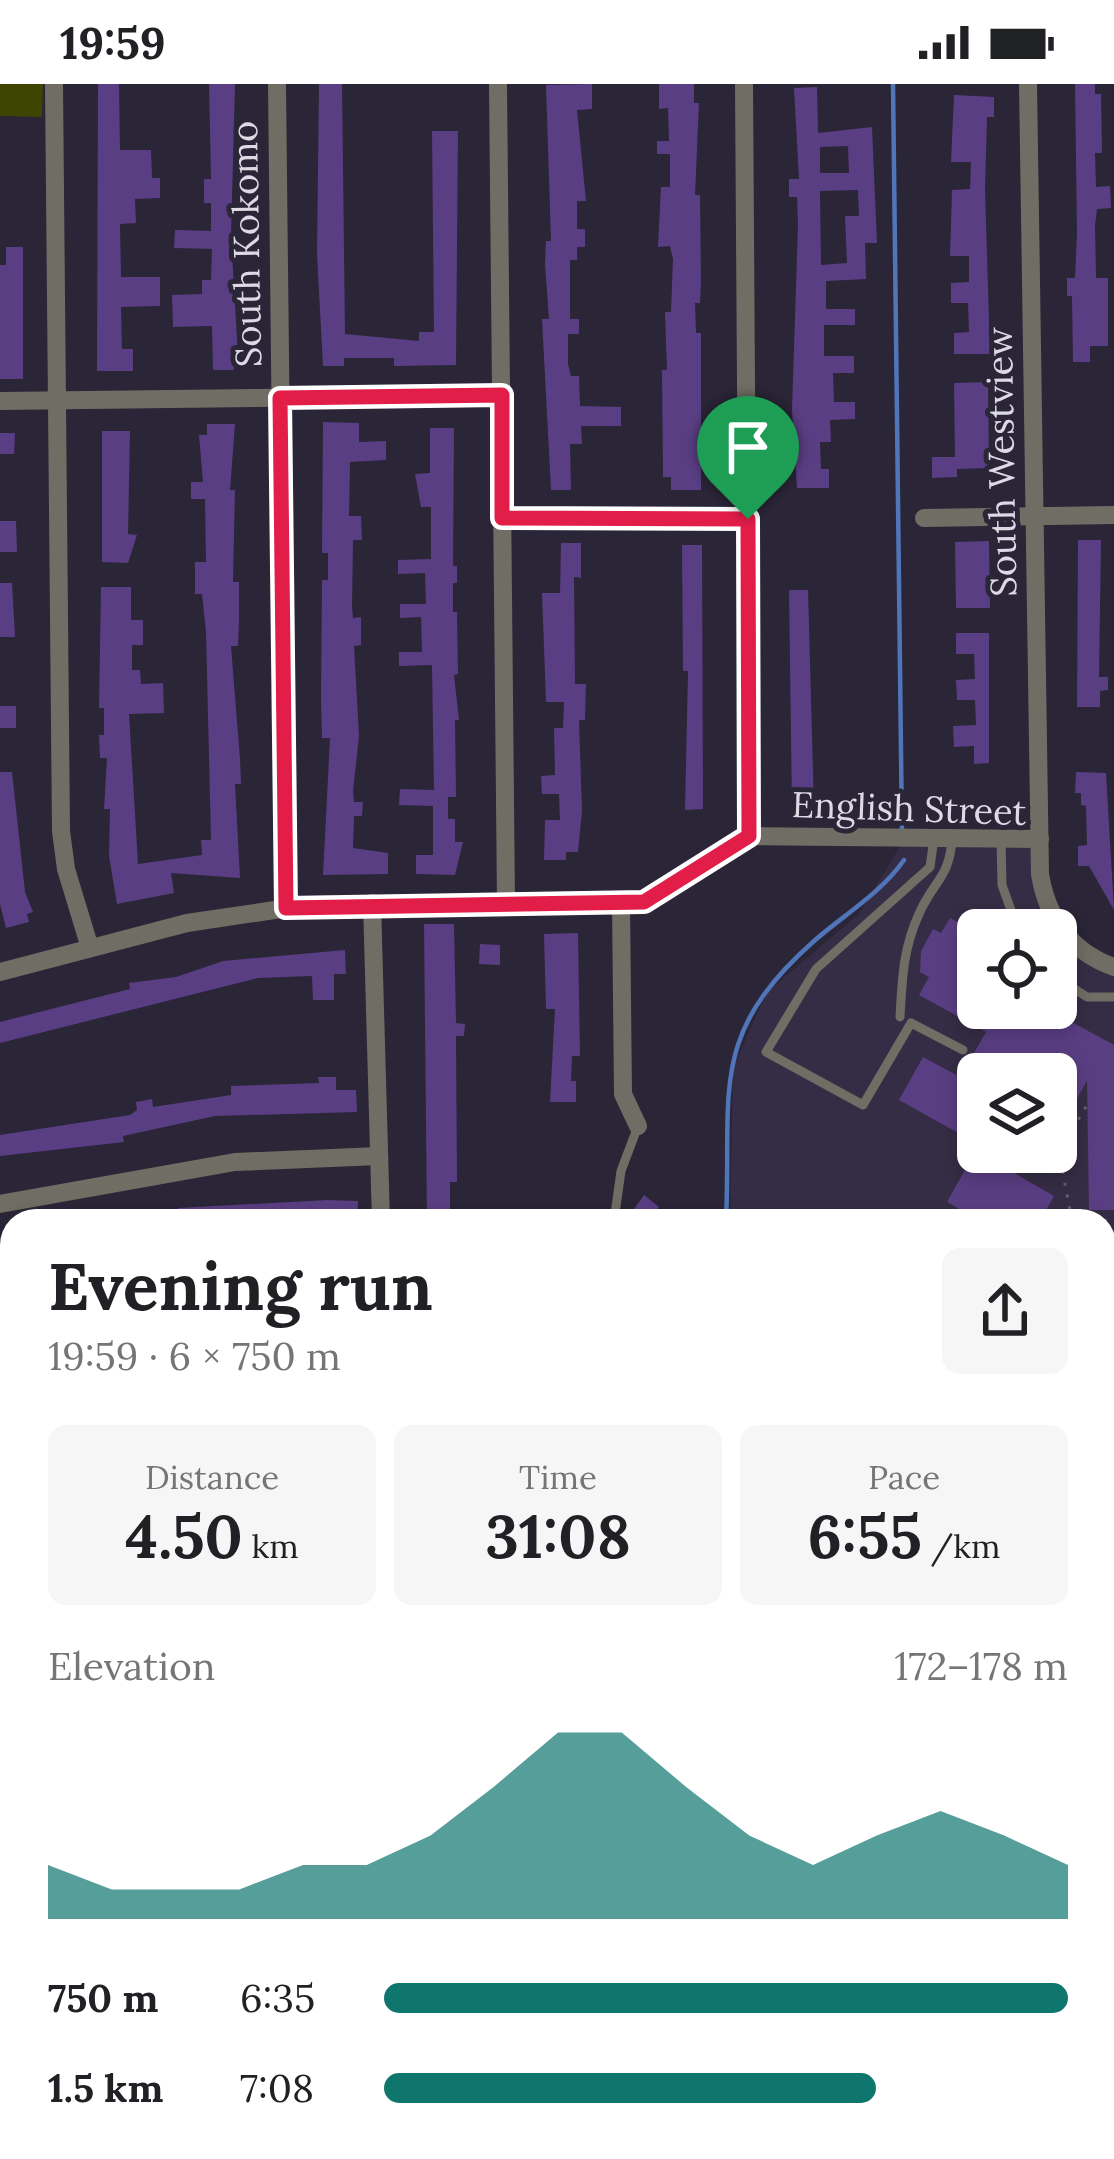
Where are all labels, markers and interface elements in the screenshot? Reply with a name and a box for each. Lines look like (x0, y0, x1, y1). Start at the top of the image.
text: 19:59 (60, 14, 166, 71)
street label: South Kokomo (221, 120, 271, 368)
street label: South Westview (976, 327, 1026, 597)
pin (697, 396, 799, 519)
icon: arrive (715, 414, 781, 480)
street label: English Street (791, 781, 1027, 835)
map controls (957, 909, 1077, 1173)
button: locate (957, 909, 1077, 1029)
button: layers (957, 1053, 1077, 1173)
text: Evening run (48, 1244, 433, 1328)
button: share (942, 1248, 1068, 1374)
text: 19:59 · 6 × 750 m (48, 1331, 341, 1381)
text: Distance (145, 1456, 279, 1498)
text: Time (519, 1456, 597, 1498)
text: Pace (868, 1456, 940, 1498)
text: 4.50 (125, 1498, 243, 1574)
text: 31:08 (485, 1498, 631, 1574)
text: 6:55 (808, 1498, 922, 1574)
text: km (243, 1525, 299, 1567)
text: /km (922, 1525, 1001, 1567)
text: Elevation (48, 1641, 216, 1691)
text: 172–178 m (894, 1641, 1068, 1691)
text: 750 m (48, 1973, 158, 2023)
text: 6:35 (240, 1973, 315, 2023)
text: 1.5 km (48, 2063, 163, 2113)
text: 7:08 (240, 2063, 314, 2113)

